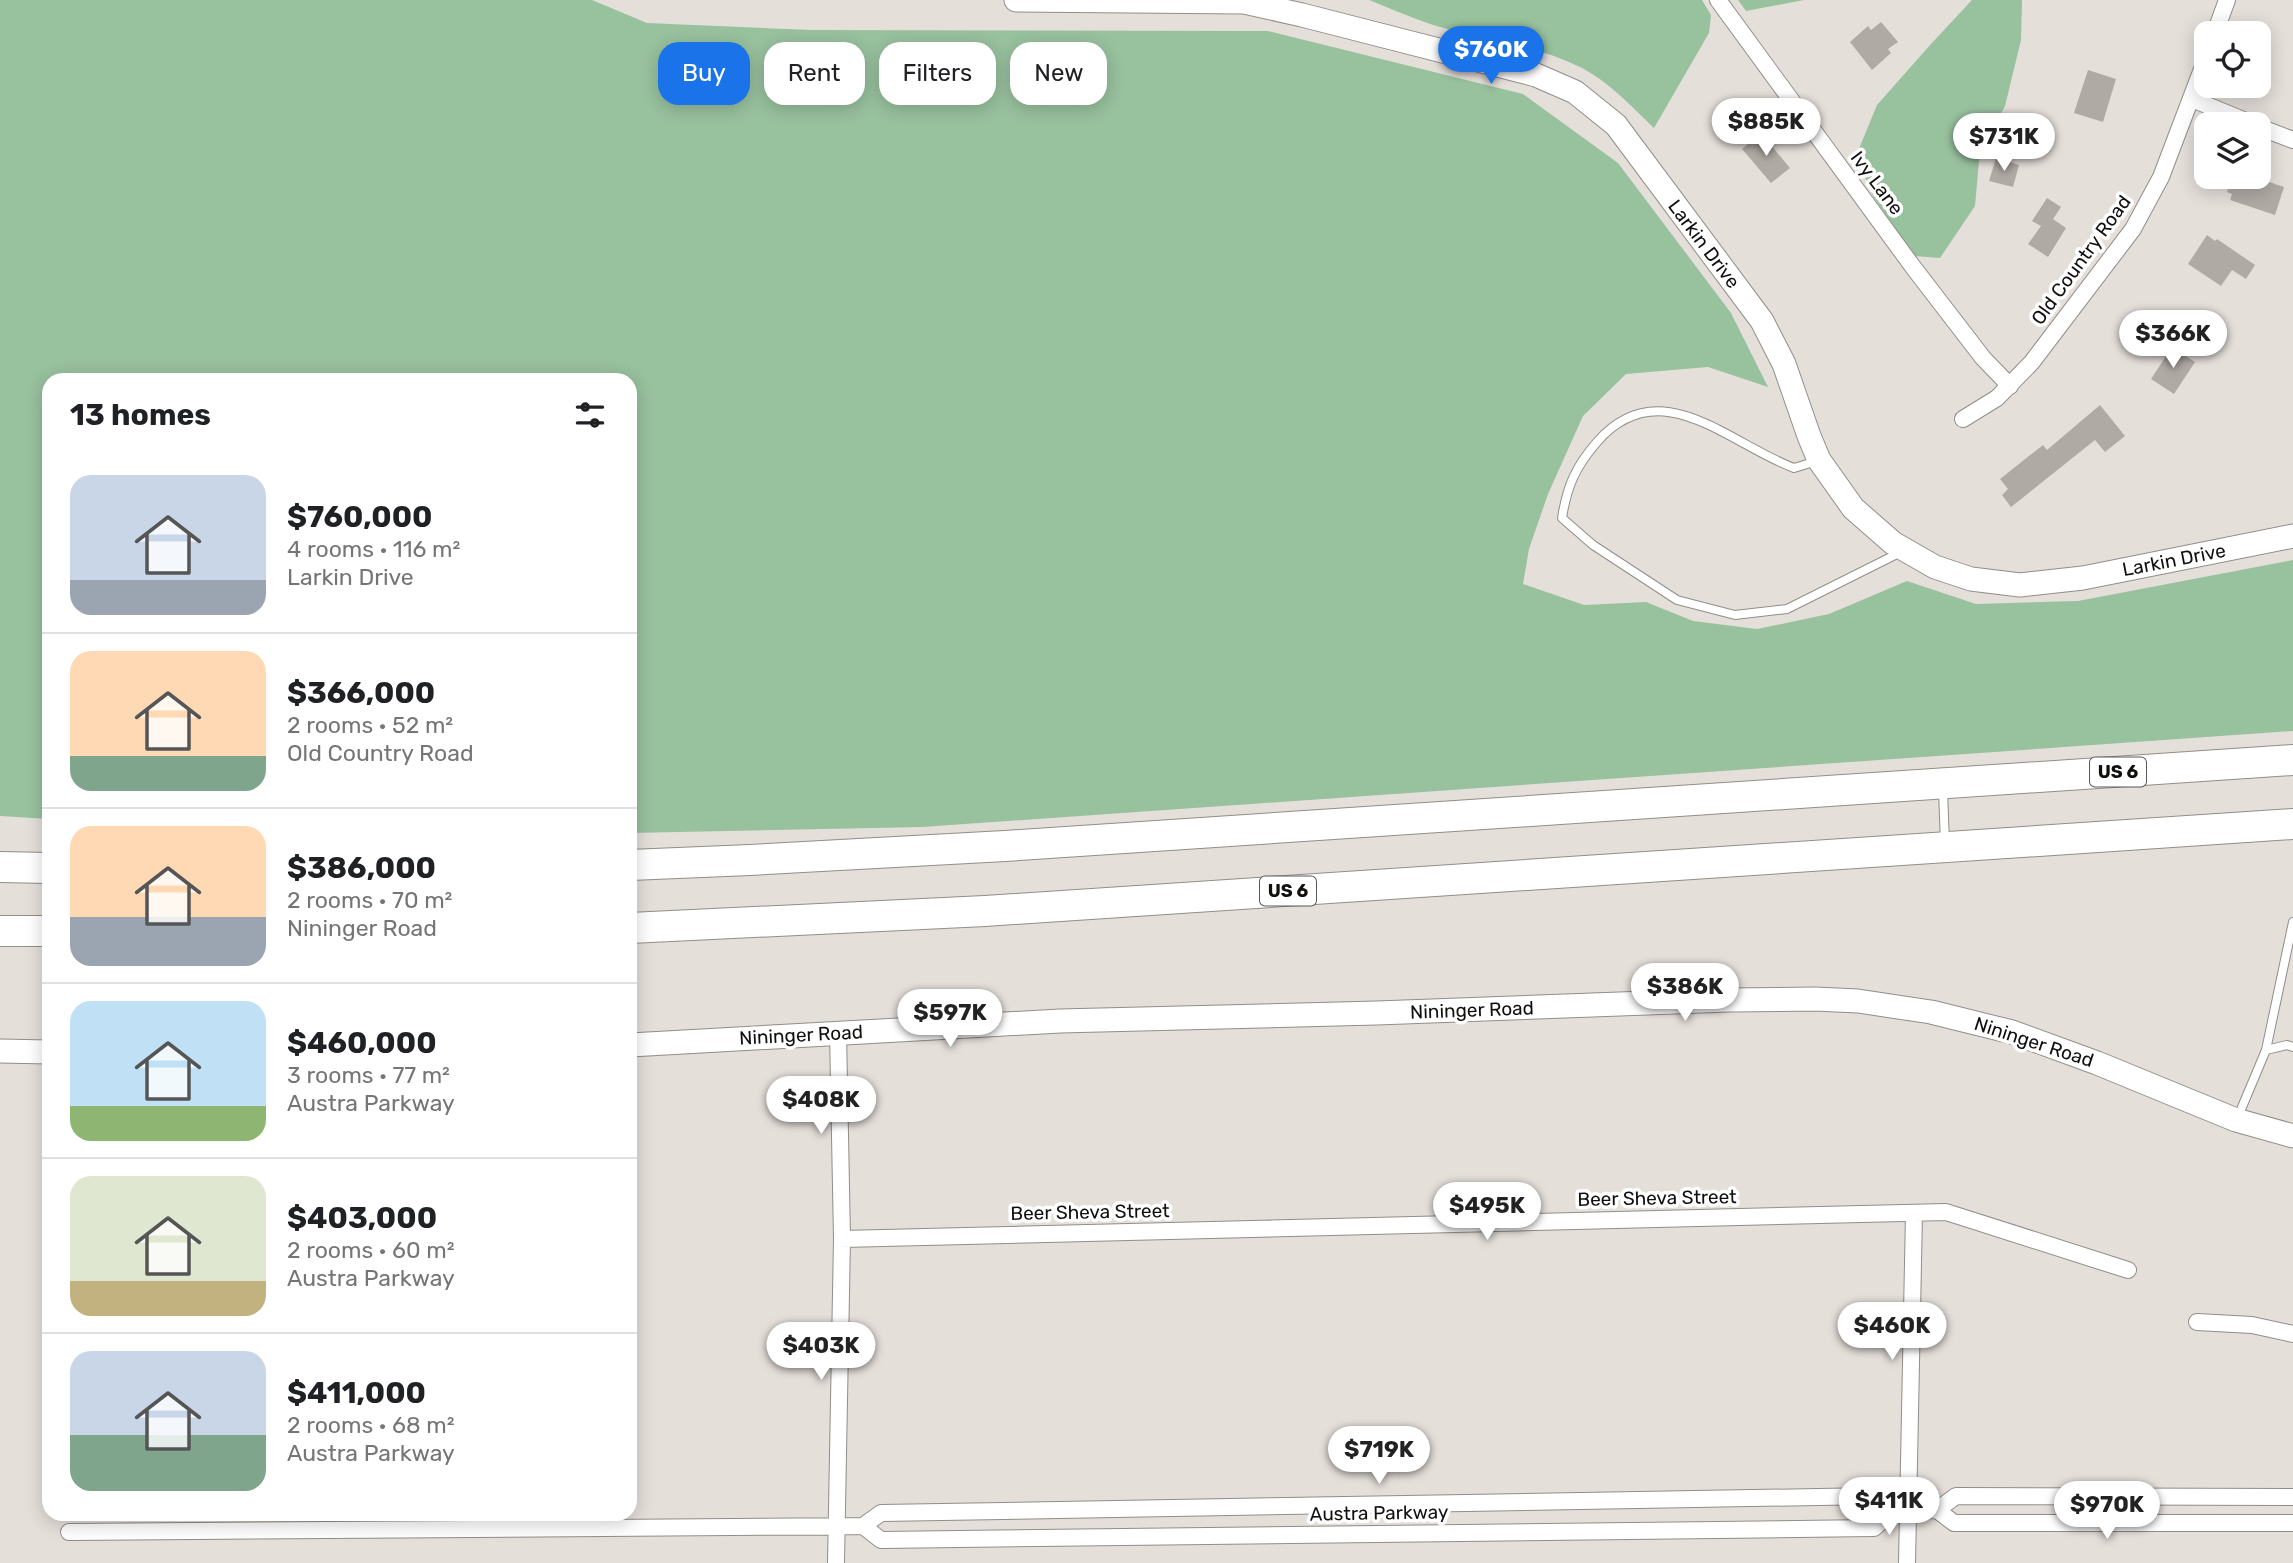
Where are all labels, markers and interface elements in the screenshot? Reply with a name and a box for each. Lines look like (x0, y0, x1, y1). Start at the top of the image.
map controls (2194, 21, 2271, 189)
button: locate (2194, 21, 2271, 98)
pin: $760K (1442, 27, 1540, 86)
text: $760K (1454, 35, 1528, 63)
chip: Buy (658, 42, 750, 105)
chip: Rent (764, 42, 865, 105)
chip: Filters (879, 42, 996, 105)
chip: New (1010, 42, 1107, 105)
pin: $885K (1717, 99, 1815, 158)
text: $885K (1728, 107, 1804, 135)
button: layers (2194, 112, 2271, 189)
pin: $731K (1955, 114, 2053, 173)
text: $731K (1969, 122, 2039, 150)
street label: Ivy Lane (1846, 147, 1908, 219)
street label: Old Country Road (2026, 191, 2136, 329)
street label: Larkin Drive (1663, 195, 1745, 293)
pin: $366K (2124, 310, 2222, 370)
text: $366K (2135, 319, 2211, 347)
icon: filters (571, 396, 609, 434)
text: 13 homes (70, 397, 211, 433)
text: $760,000 (287, 499, 433, 535)
icon: home (126, 503, 210, 587)
text: 4 rooms · 116 m² (287, 535, 460, 563)
street label: Larkin Drive (2120, 539, 2228, 581)
text: Larkin Drive (287, 563, 414, 591)
text: $366,000 (287, 675, 435, 711)
icon: home (126, 679, 210, 763)
text: 2 rooms · 52 m² (287, 711, 453, 739)
text: Old Country Road (287, 739, 474, 767)
road number: US 6 (2090, 758, 2146, 786)
text: $386,000 (287, 850, 436, 886)
icon: home (126, 854, 210, 938)
road number: US 6 (1260, 876, 1316, 906)
text: 2 rooms · 70 m² (287, 886, 452, 914)
text: Nininger Road (287, 914, 437, 942)
pin: $386K (1636, 964, 1734, 1023)
text: $386K (1647, 972, 1723, 1000)
pin: $597K (901, 990, 999, 1049)
street label: Nininger Road (1410, 996, 1534, 1024)
text: $597K (913, 998, 987, 1026)
street label: Nininger Road (1972, 1012, 2096, 1072)
street label: Nininger Road (739, 1020, 863, 1050)
text: $460,000 (287, 1025, 437, 1061)
icon: home (126, 1029, 210, 1113)
text: 3 rooms · 77 m² (287, 1061, 450, 1089)
pin: $408K (772, 1076, 870, 1136)
text: $408K (782, 1085, 860, 1113)
text: Austra Parkway (287, 1089, 455, 1117)
pin: $495K (1438, 1182, 1536, 1242)
street label: Beer Sheva Street (1577, 1185, 1737, 1211)
text: $495K (1449, 1191, 1525, 1219)
street label: Beer Sheva Street (1010, 1199, 1170, 1225)
text: $403,000 (287, 1200, 437, 1236)
icon: home (126, 1204, 210, 1288)
text: 2 rooms · 60 m² (287, 1236, 455, 1264)
text: Austra Parkway (287, 1264, 455, 1292)
pin: $460K (1843, 1302, 1941, 1362)
text: $460K (1854, 1311, 1930, 1339)
pin: $403K (772, 1322, 870, 1382)
text: $403K (782, 1331, 860, 1359)
text: $411,000 (287, 1375, 426, 1411)
icon: home (126, 1379, 210, 1463)
text: 2 rooms · 68 m² (287, 1411, 455, 1439)
pin: $719K (1330, 1426, 1428, 1486)
text: $719K (1344, 1435, 1414, 1463)
text: Austra Parkway (287, 1439, 455, 1467)
pin: $411K (1840, 1478, 1938, 1537)
pin: $970K (2058, 1482, 2156, 1541)
text: $411K (1855, 1486, 1923, 1514)
text: $970K (2070, 1490, 2144, 1518)
street label: Austra Parkway (1310, 1500, 1448, 1526)

